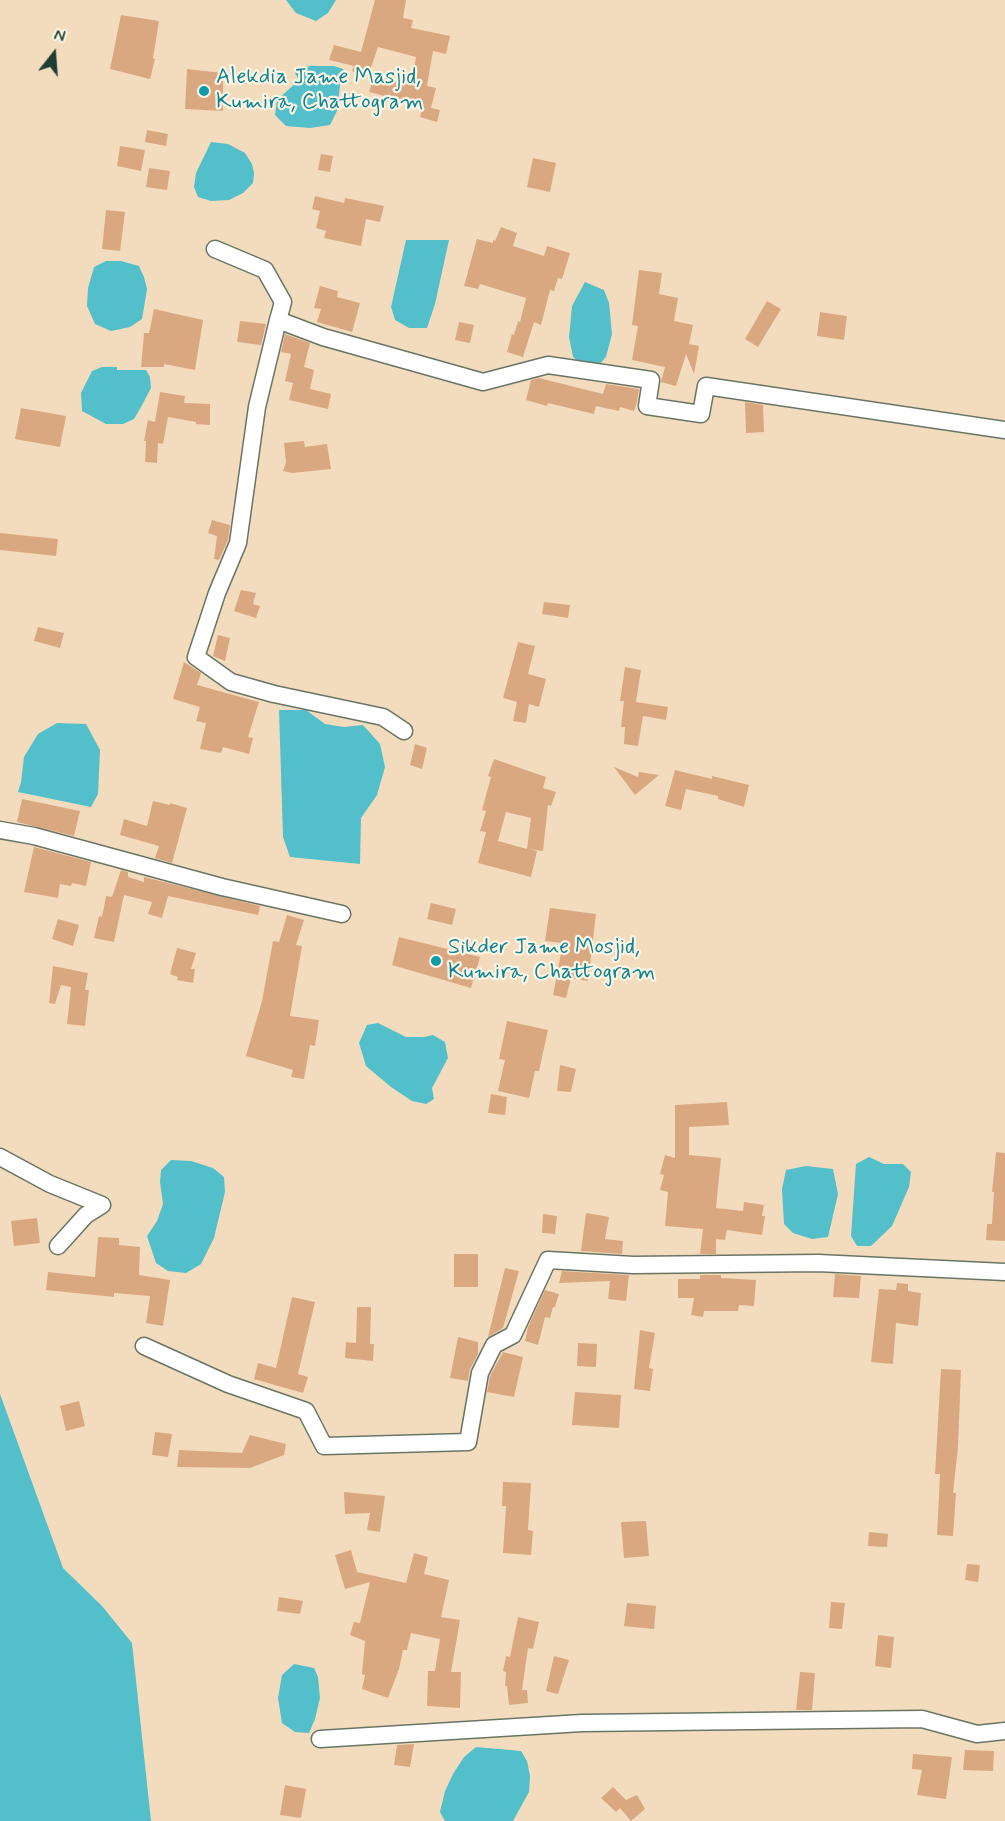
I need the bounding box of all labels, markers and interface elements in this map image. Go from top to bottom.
north arrow [24,24,84,84]
text: N [51,25,68,48]
place label: Alekdia Jame Masjid, Kumira, Chattogram [216,65,423,116]
marker: Alekdia Jame Masjid, Kumira, Chattogram [197,84,211,98]
place label: Sikder Jame Mosjid, Kumira, Chattogram [448,935,655,986]
marker: Sikder Jame Mosjid, Kumira, Chattogram [429,954,443,968]

